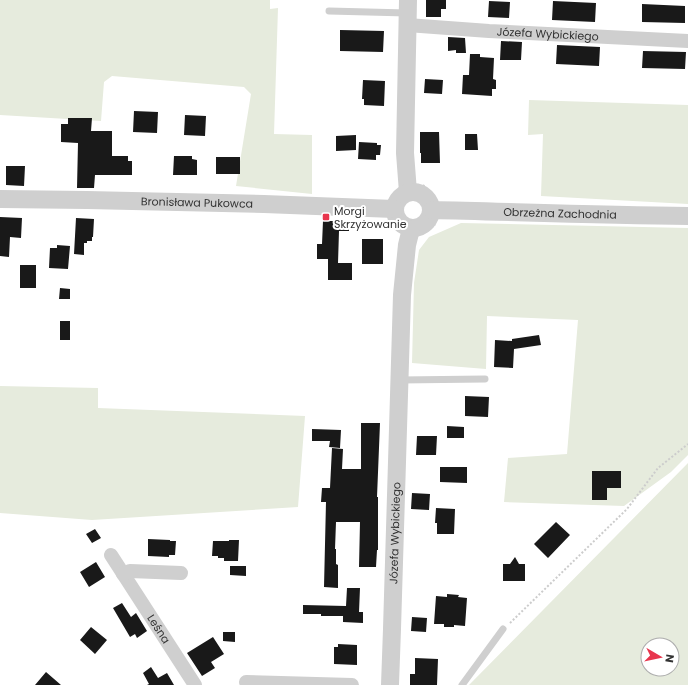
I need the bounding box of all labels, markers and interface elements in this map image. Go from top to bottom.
street label: Józefa Wybickiego [496,23,599,45]
street label: Bronisława Pukowca [141,193,253,212]
place label: Morgi Skrzyżowanie [334,203,407,232]
street label: Obrzeżna Zachodnia [503,204,617,223]
marker: Morgi Skrzyżowanie [321,212,331,222]
street label: Józefa Wybickiego [385,482,404,584]
street label: Leśna [143,611,174,647]
north arrow [640,637,680,677]
text: N [661,653,678,664]

